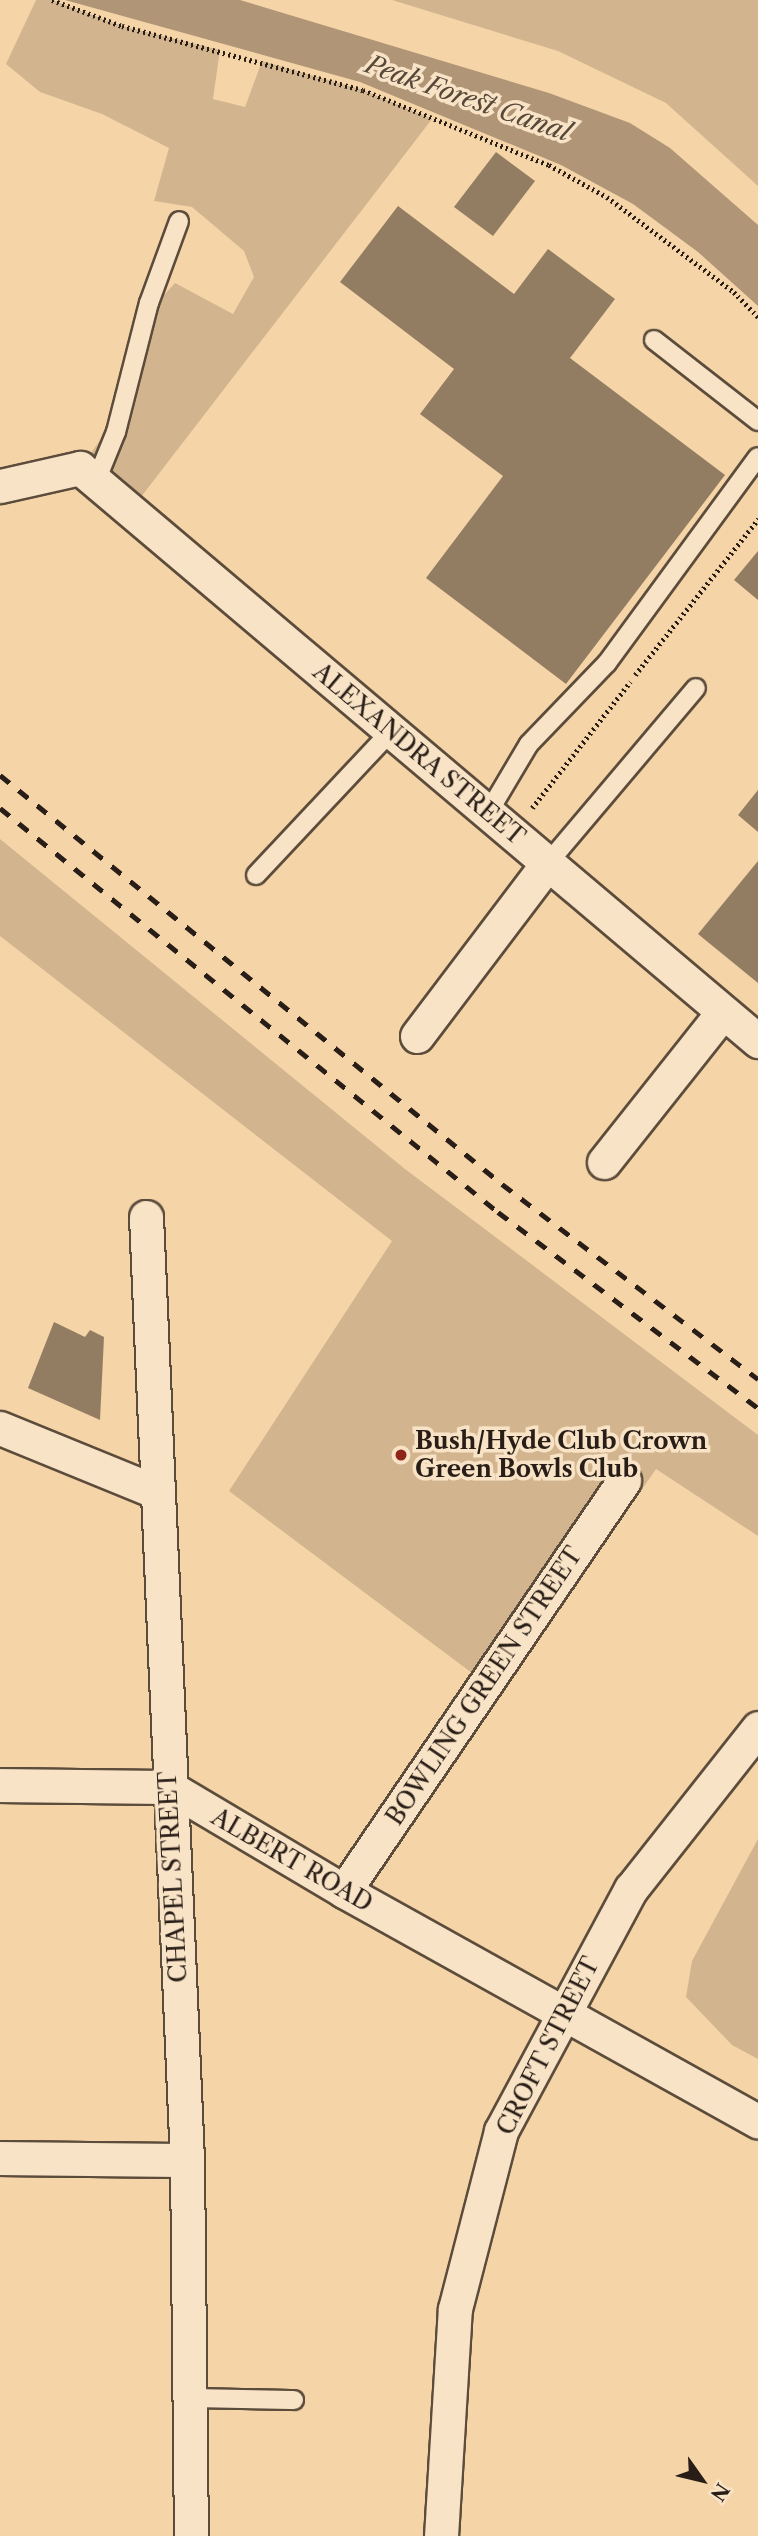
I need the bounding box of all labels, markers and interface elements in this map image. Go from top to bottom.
water label: Peak Forest Canal [361,49,575,149]
street label: ALEXANDRA STREET [307,657,531,851]
place label: Bush/Hyde Club Crown Green Bowls Club [415,1427,707,1483]
marker: Bush/Hyde Club Crown Green Bowls Club [393,1447,409,1463]
street label: BOWLING GREEN STREET [380,1541,588,1831]
street label: CHAPEL STREET [153,1770,193,1984]
street label: ALBERT ROAD [206,1802,378,1918]
street label: CROFT STREET [491,1952,605,2140]
north arrow [667,2445,737,2515]
text: N [706,2479,734,2505]

